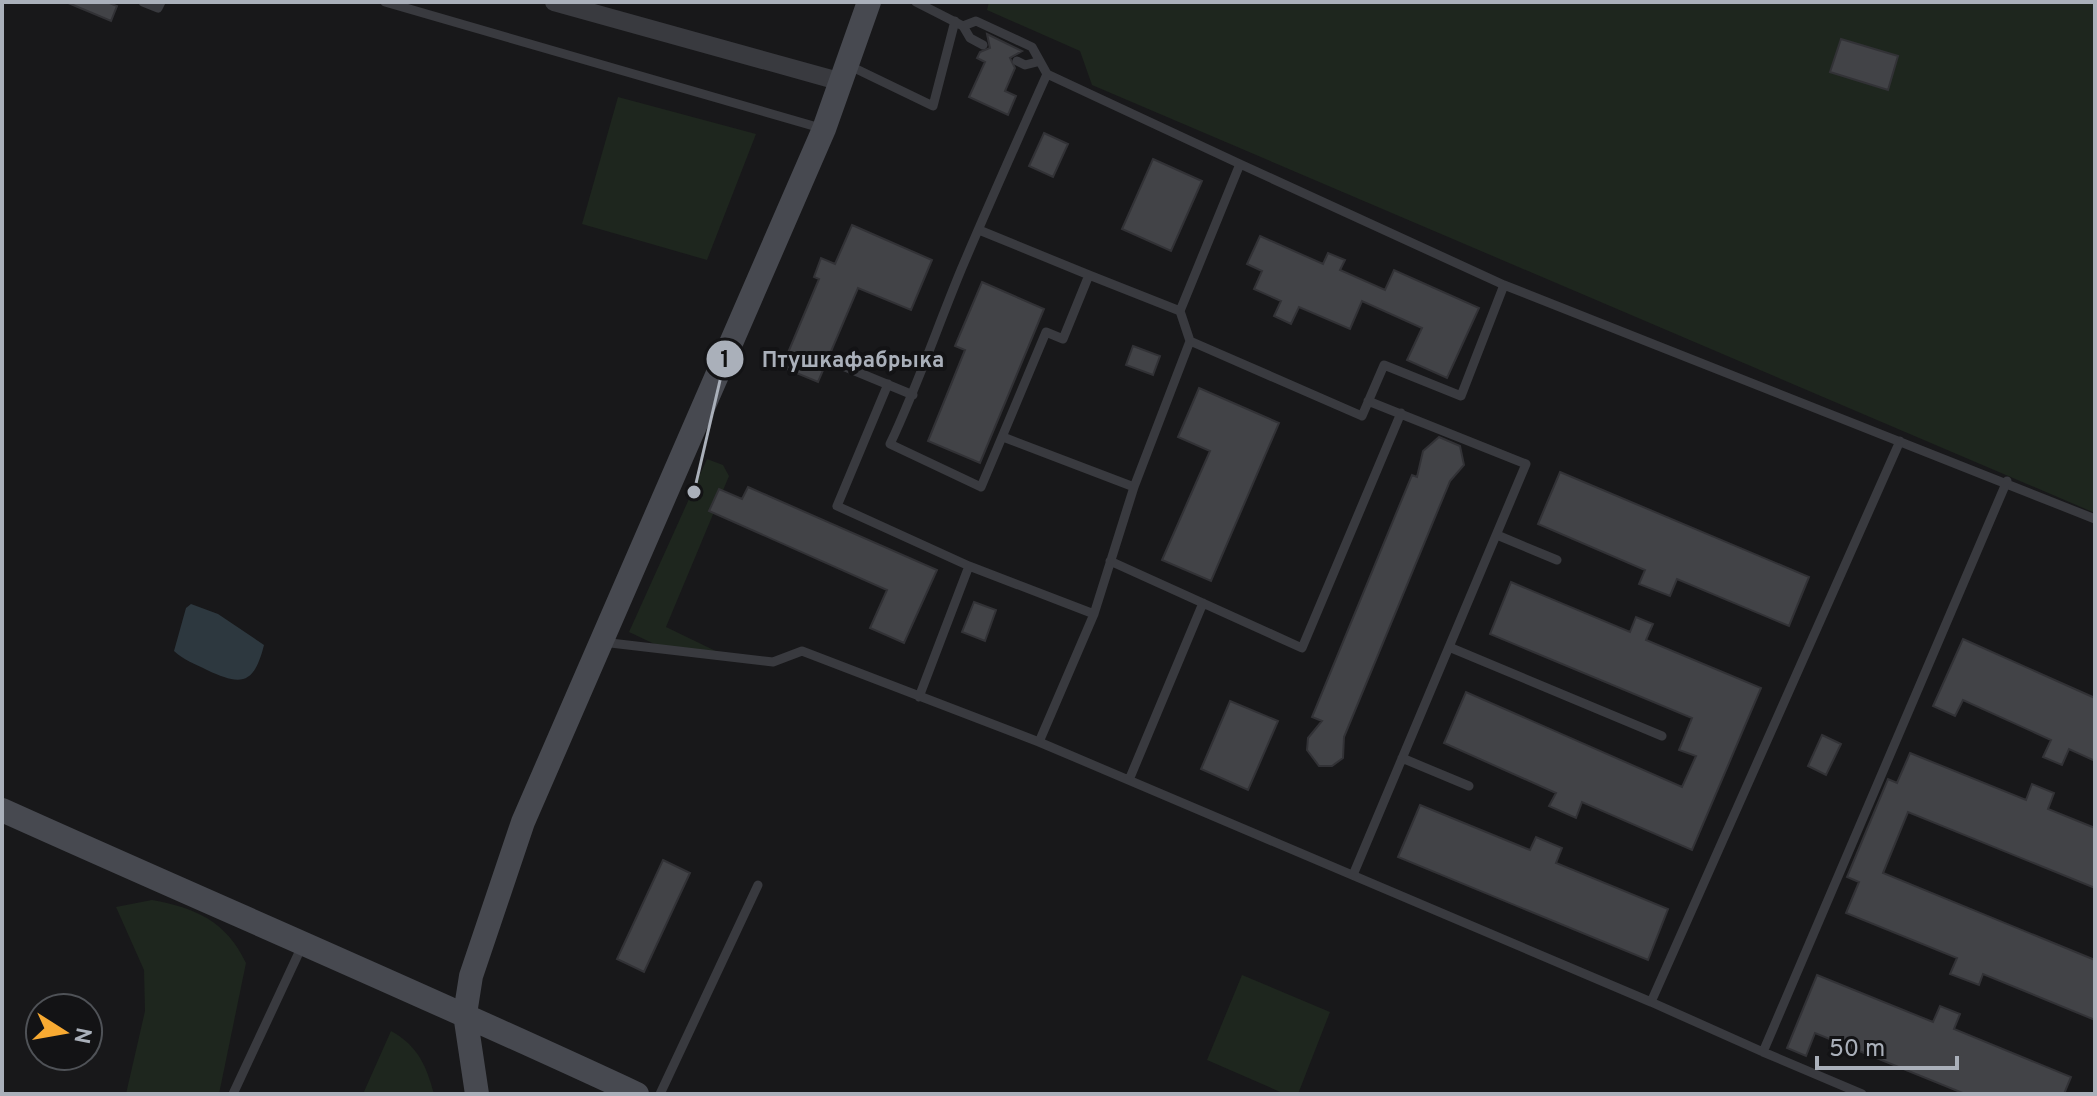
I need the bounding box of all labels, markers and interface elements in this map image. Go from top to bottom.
callout: Птушкафабрыка [705,336,960,382]
text: 1 [720,346,730,376]
text: Птушкафабрыка [762,348,944,375]
north arrow [24,992,104,1072]
scale bar [1817,1020,1957,1070]
text: N [66,1025,96,1046]
text: 50 m [1829,1035,1885,1065]

